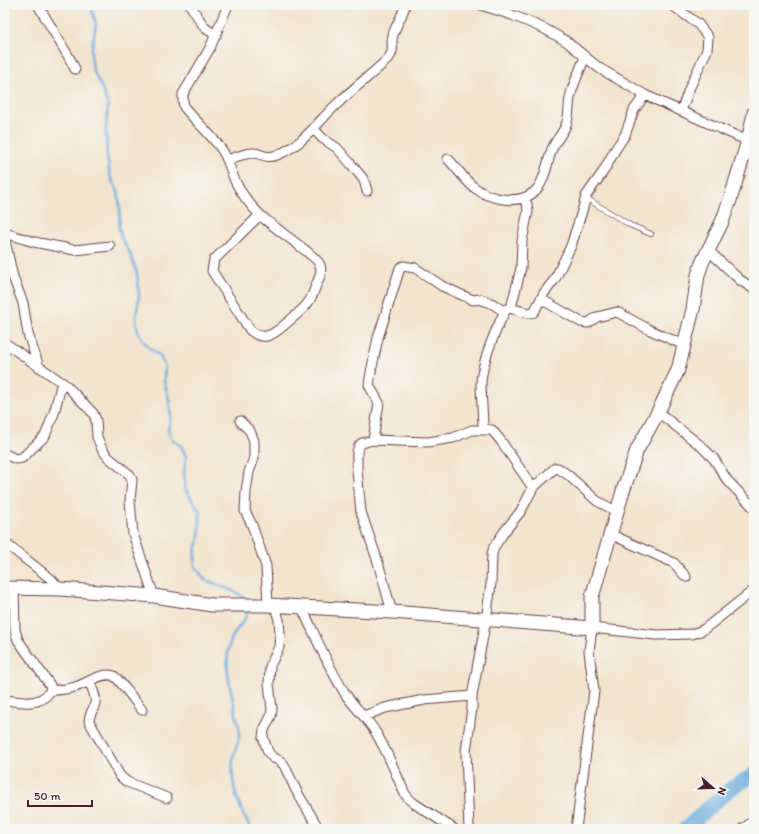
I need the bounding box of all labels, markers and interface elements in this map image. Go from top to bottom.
north arrow [693,768,733,808]
scale bar [28,782,92,808]
text: N [715,786,729,797]
text: 50 m [34,789,60,803]

